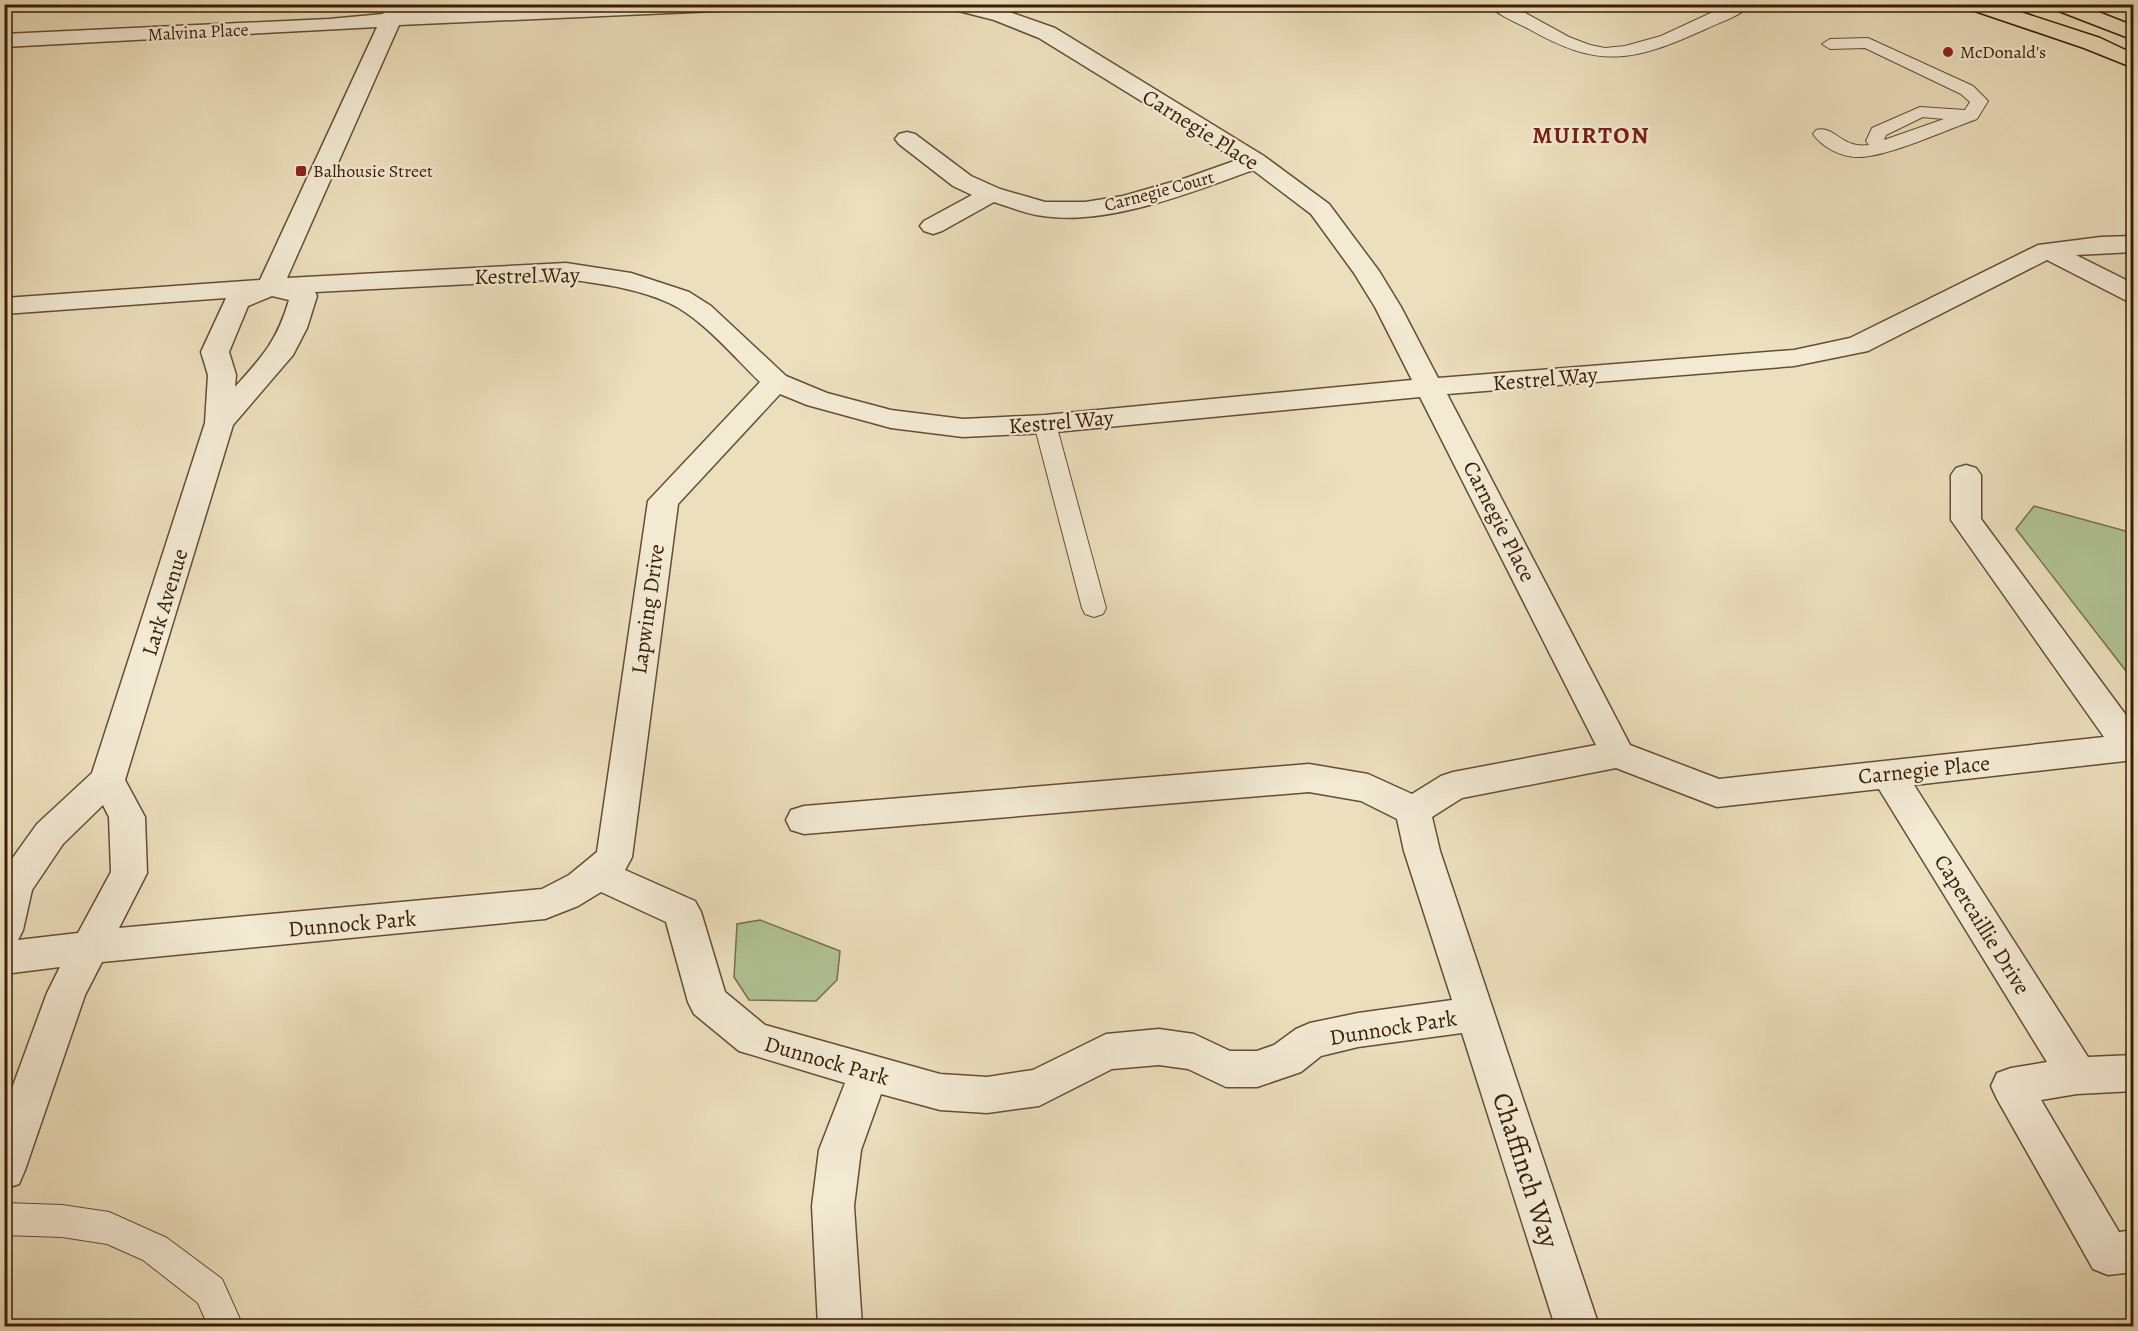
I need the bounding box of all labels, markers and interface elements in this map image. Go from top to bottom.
street label: Malvina Place [147,17,249,47]
place label: McDonald's [1960,40,2046,64]
marker: McDonald's [1941,45,1955,59]
street label: Carnegie Place [1136,82,1264,178]
district label: MUIRTON [1532,119,1650,151]
place label: Balhousie Street [313,159,433,183]
marker: Balhousie Street [294,164,308,178]
street label: Carnegie Court [1102,165,1216,217]
street label: Kestrel Way [474,260,580,292]
street label: Kestrel Way [1491,359,1599,399]
street label: Kestrel Way [1007,402,1115,442]
street label: Carnegie Place [1456,456,1542,587]
street label: Lapwing Drive [624,542,672,676]
street label: Lark Avenue [134,545,195,660]
street label: Carnegie Place [1857,748,1991,792]
street label: Capercaillie Drive [1927,849,2037,1000]
street label: Dunnock Park [287,903,417,945]
street label: Dunnock Park [1327,1003,1459,1053]
street label: Dunnock Park [761,1029,893,1093]
street label: Chaffinch Way [1484,1088,1568,1253]

